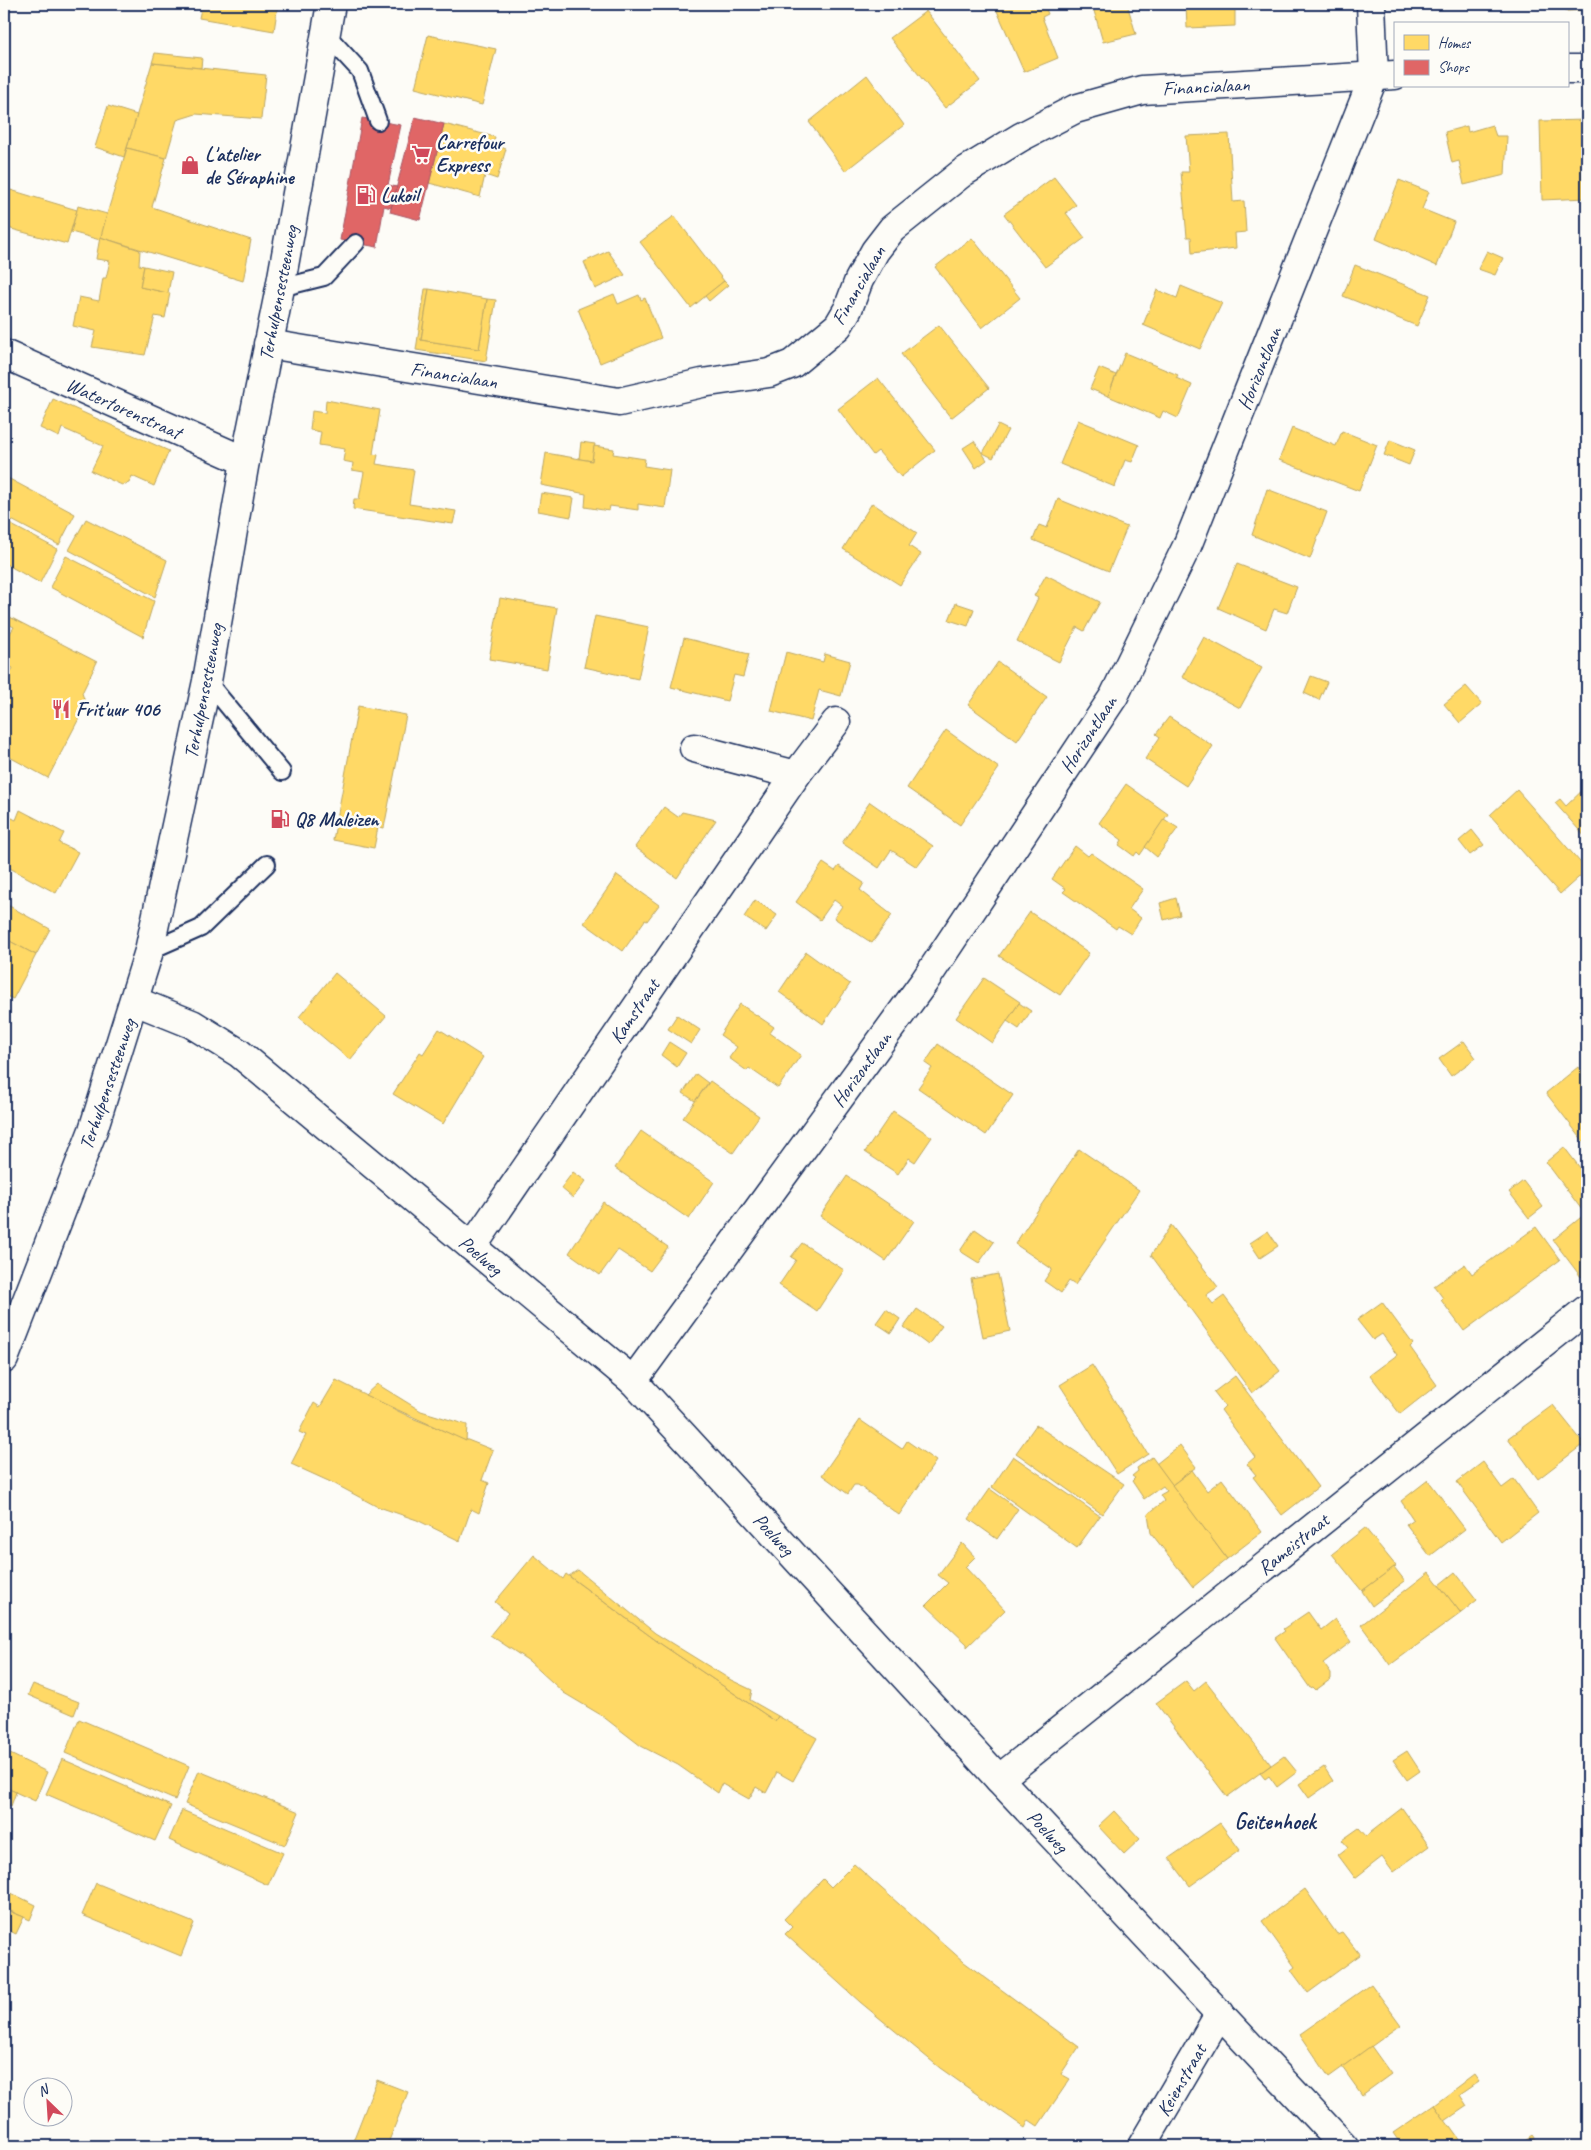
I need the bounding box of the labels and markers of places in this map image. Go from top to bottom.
place label: Carrefour Express [436,130,506,178]
place label: L'atelier de Séraphine [205,142,295,190]
supermarket icon: Carrefour Express [410,143,432,165]
shop icon: L'atelier de Séraphine [179,154,201,176]
place label: Lukoil [381,183,422,208]
fuel station icon: Lukoil [355,184,377,206]
place label: Frit'uur 406 [76,697,161,722]
restaurant icon: Frit'uur 406 [50,698,72,720]
place label: Q8 Maleizen [295,807,380,832]
fuel station icon: Q8 Maleizen [269,808,291,830]

